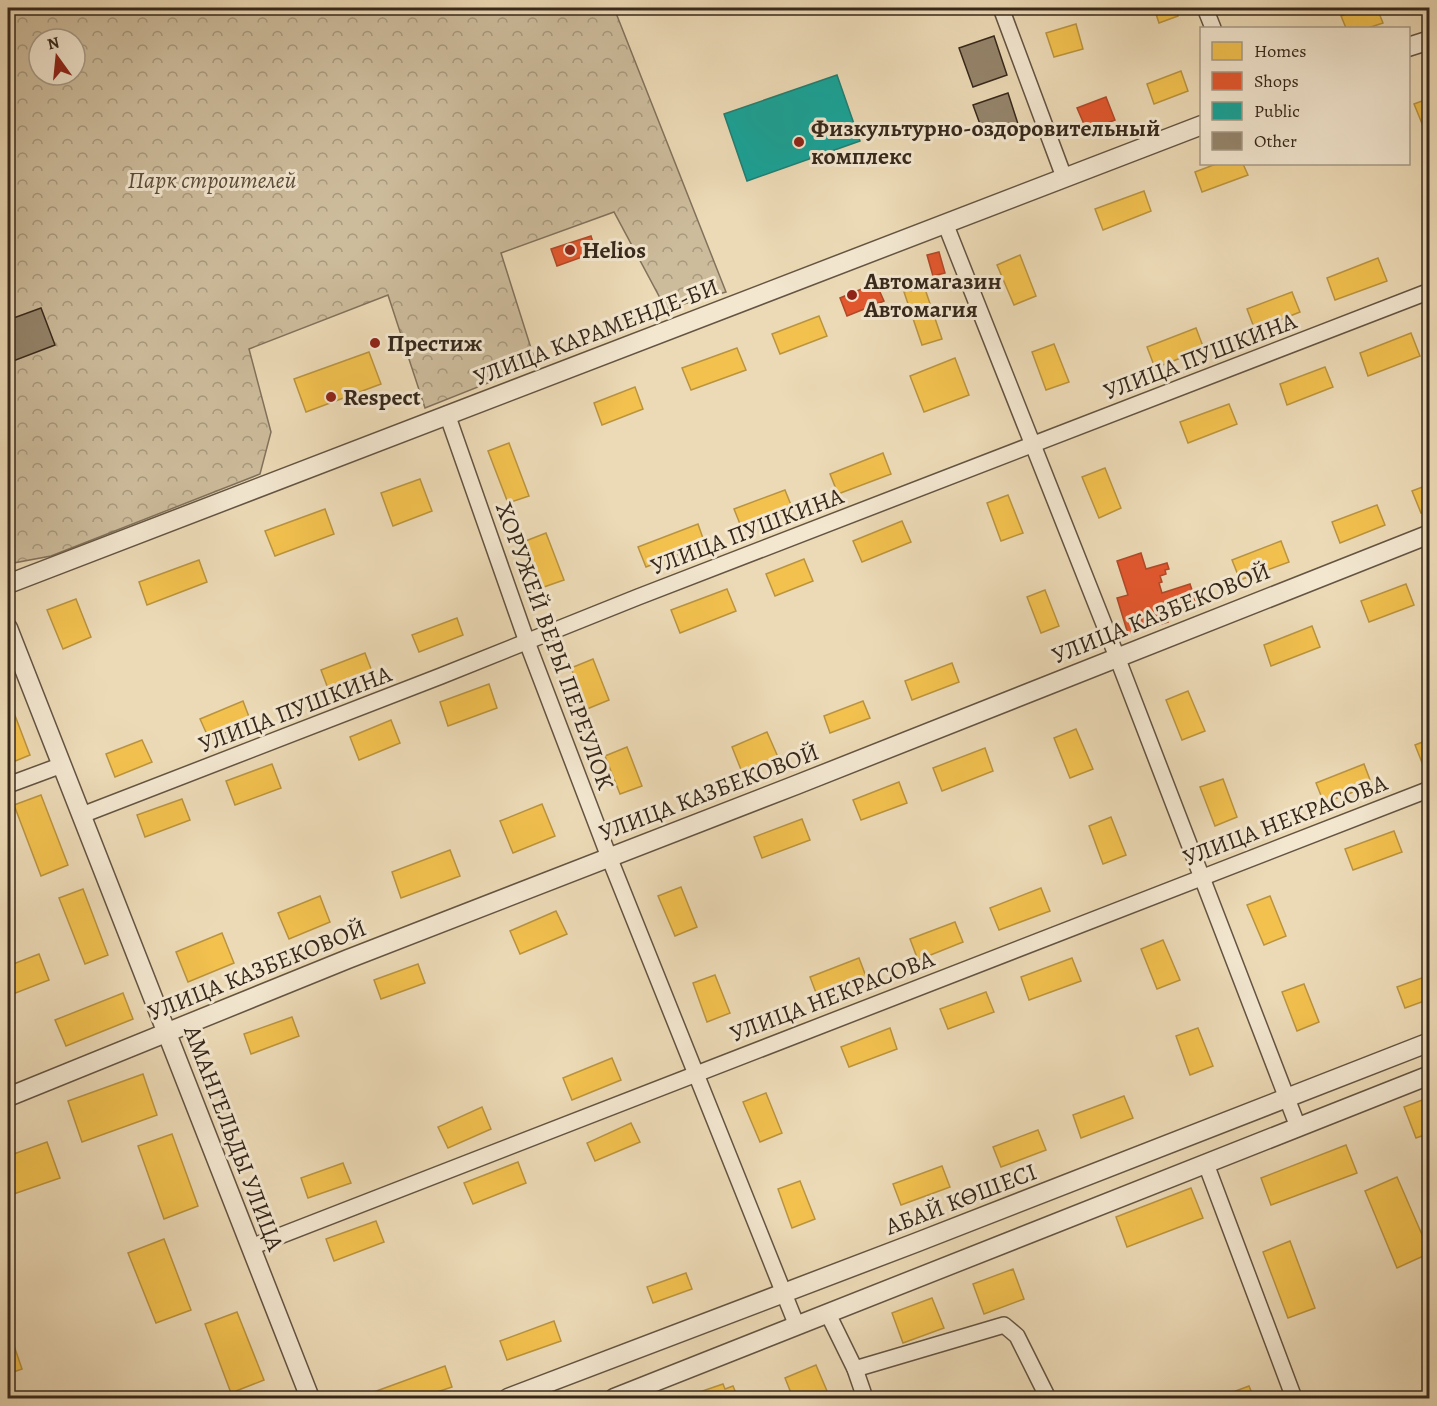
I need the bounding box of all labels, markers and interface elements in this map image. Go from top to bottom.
north arrow [27,27,87,87]
legend [1200,27,1410,165]
text: N [45,31,62,56]
text: Homes [1254,39,1306,63]
text: Shops [1254,69,1299,93]
text: Public [1254,99,1300,123]
place label: Физкультурно-оздоровительный комплекс [811,112,1160,172]
text: Other [1254,129,1297,153]
marker: Физкультурно-оздоровительный комплекс [792,135,806,149]
park label: Парк строителей [128,164,296,196]
place label: Helios [582,234,646,266]
marker: Helios [563,243,577,257]
place label: Автомагазин Автомагия [863,265,1002,325]
street label: УЛИЦА КАРАМЕНДЕ-БИ [469,270,723,394]
marker: Автомагазин Автомагия [845,288,859,302]
street label: УЛИЦА ПУШКИНА [1099,304,1302,408]
place label: Престиж [387,327,483,359]
marker: Престиж [368,336,382,350]
place label: Respect [343,381,421,413]
marker: Respect [324,390,338,404]
street label: УЛИЦА ПУШКИНА [646,479,849,583]
street label: ХОРУЖЕЙ ВЕРЫ ПЕРЕУЛОК [488,498,622,795]
street label: УЛИЦА КАЗБЕКОВОЙ [1047,555,1275,671]
street label: УЛИЦА ПУШКИНА [194,657,397,761]
street label: УЛИЦА КАЗБЕКОВОЙ [594,735,824,849]
street label: УЛИЦА НЕКРАСОВА [1178,766,1393,874]
street label: УЛИЦА КАЗБЕКОВОЙ [143,912,371,1028]
street label: УЛИЦА НЕКРАСОВА [725,942,940,1050]
street label: АМАНГЕЛЬДЫ УЛИЦА [176,1020,292,1256]
street label: АБАЙ КӨШЕСІ [880,1155,1041,1243]

